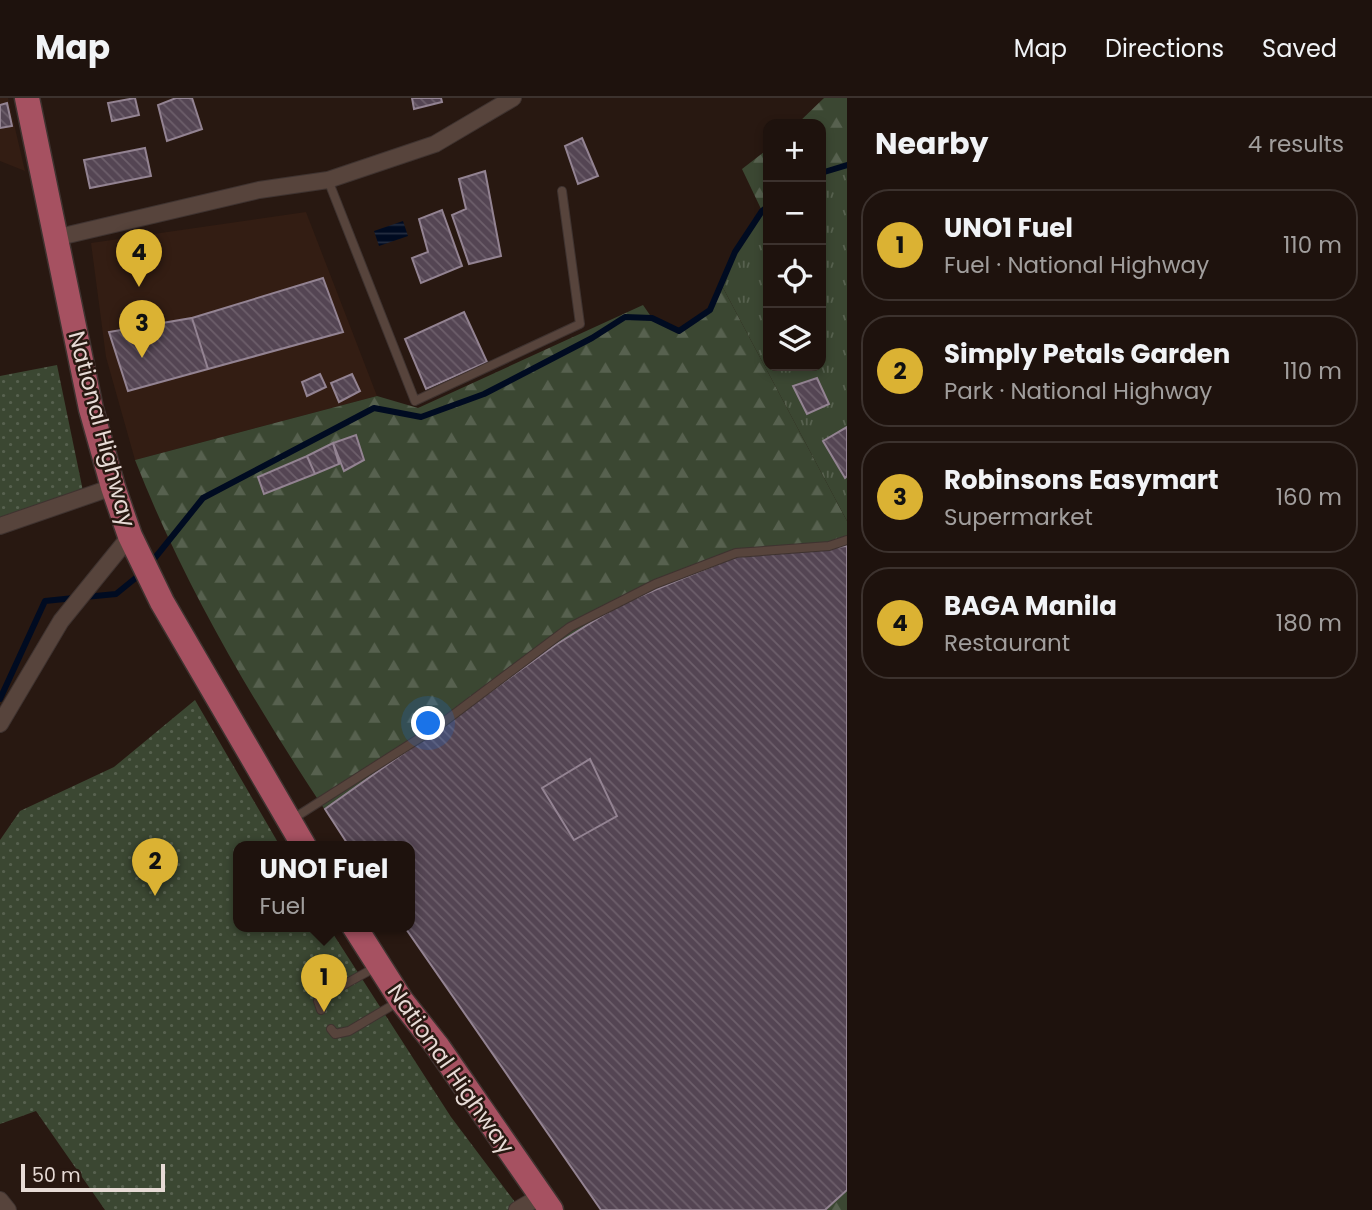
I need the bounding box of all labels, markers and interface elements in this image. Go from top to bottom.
text: Map [35,24,110,71]
text: Map [1014,32,1067,65]
text: Directions [1105,32,1224,65]
text: Saved [1262,32,1337,65]
map controls [763,119,826,371]
button: + [763,119,826,182]
text: Nearby [875,122,989,165]
text: 4 results [1248,128,1344,160]
button: − [763,182,826,245]
text: UNO1 Fuel [944,210,1073,246]
pin: 4 [116,229,162,287]
text: 1 [896,229,904,261]
text: 110 m [1283,229,1342,261]
button: locate [763,245,826,308]
text: Fuel · National Highway [944,249,1209,281]
pin: 3 [119,300,165,358]
button: layers [763,308,826,371]
street label: National Highway [60,327,144,531]
text: Simply Petals Garden [944,336,1230,372]
text: 2 [893,355,907,387]
text: 110 m [1283,355,1342,387]
text: Park · National Highway [944,375,1212,407]
text: Robinsons Easymart [944,462,1219,498]
text: 3 [893,481,907,513]
text: 160 m [1276,481,1342,513]
text: Supermarket [944,501,1093,533]
text: BAGA Manila [944,588,1117,624]
text: 4 [892,607,908,639]
text: 180 m [1276,607,1342,639]
text: Restaurant [944,627,1070,659]
your location [411,706,445,740]
pin: 2 [132,838,178,896]
popup [233,841,415,932]
text: UNO1 Fuel [259,851,389,887]
text: Fuel [259,890,306,922]
pin: 1 [301,954,347,1012]
street label: National Highway [380,977,522,1161]
scale bar [21,1161,164,1193]
text: 50 m [32,1162,81,1189]

